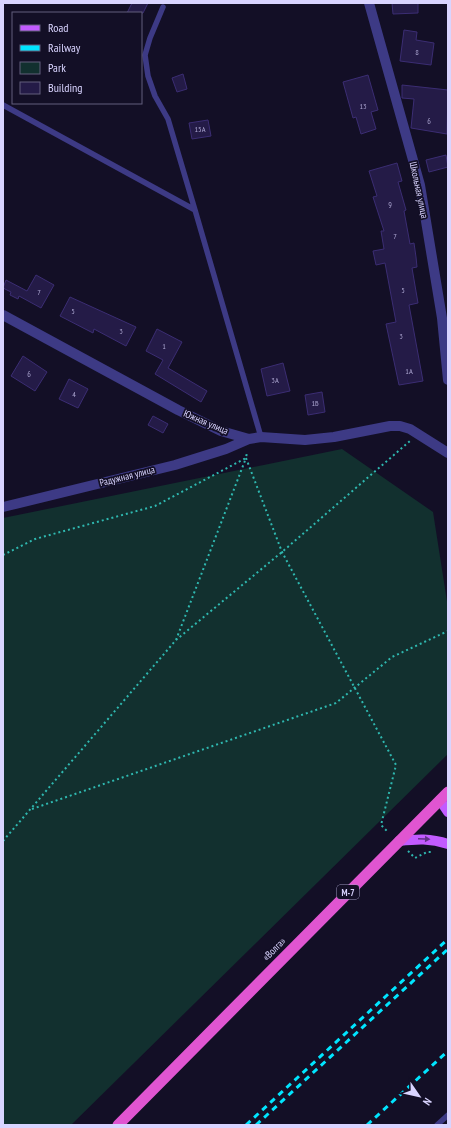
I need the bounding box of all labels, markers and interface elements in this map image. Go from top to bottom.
legend [12,12,142,104]
text: Road [48,20,68,35]
text: Railway [48,40,81,55]
house number: 8 [415,47,419,57]
text: Park [48,60,66,75]
text: Building [48,80,83,95]
house number: 13 [359,101,367,111]
house number: 6 [427,116,431,126]
house number: 15А [195,124,206,134]
street label: Школьная улица [407,160,431,220]
house number: 9 [388,199,392,209]
house number: 7 [393,231,397,241]
house number: 5 [401,285,405,295]
house number: 7 [37,287,41,297]
house number: 5 [71,306,75,316]
house number: 3 [119,326,123,336]
house number: 3 [399,331,403,341]
house number: 1 [162,341,166,351]
house number: 1А [405,366,413,376]
house number: 6 [27,369,31,379]
house number: 3А [271,375,279,385]
house number: 4 [72,389,76,399]
house number: 1Б [311,398,319,408]
street label: Южная улица [182,407,230,437]
street label: Радужная улица [98,463,156,489]
one-way arrow [418,836,431,842]
road number: М-7 [337,885,359,899]
street label: «Волга» [260,934,289,963]
north arrow [399,1076,439,1116]
text: N [420,1095,435,1108]

